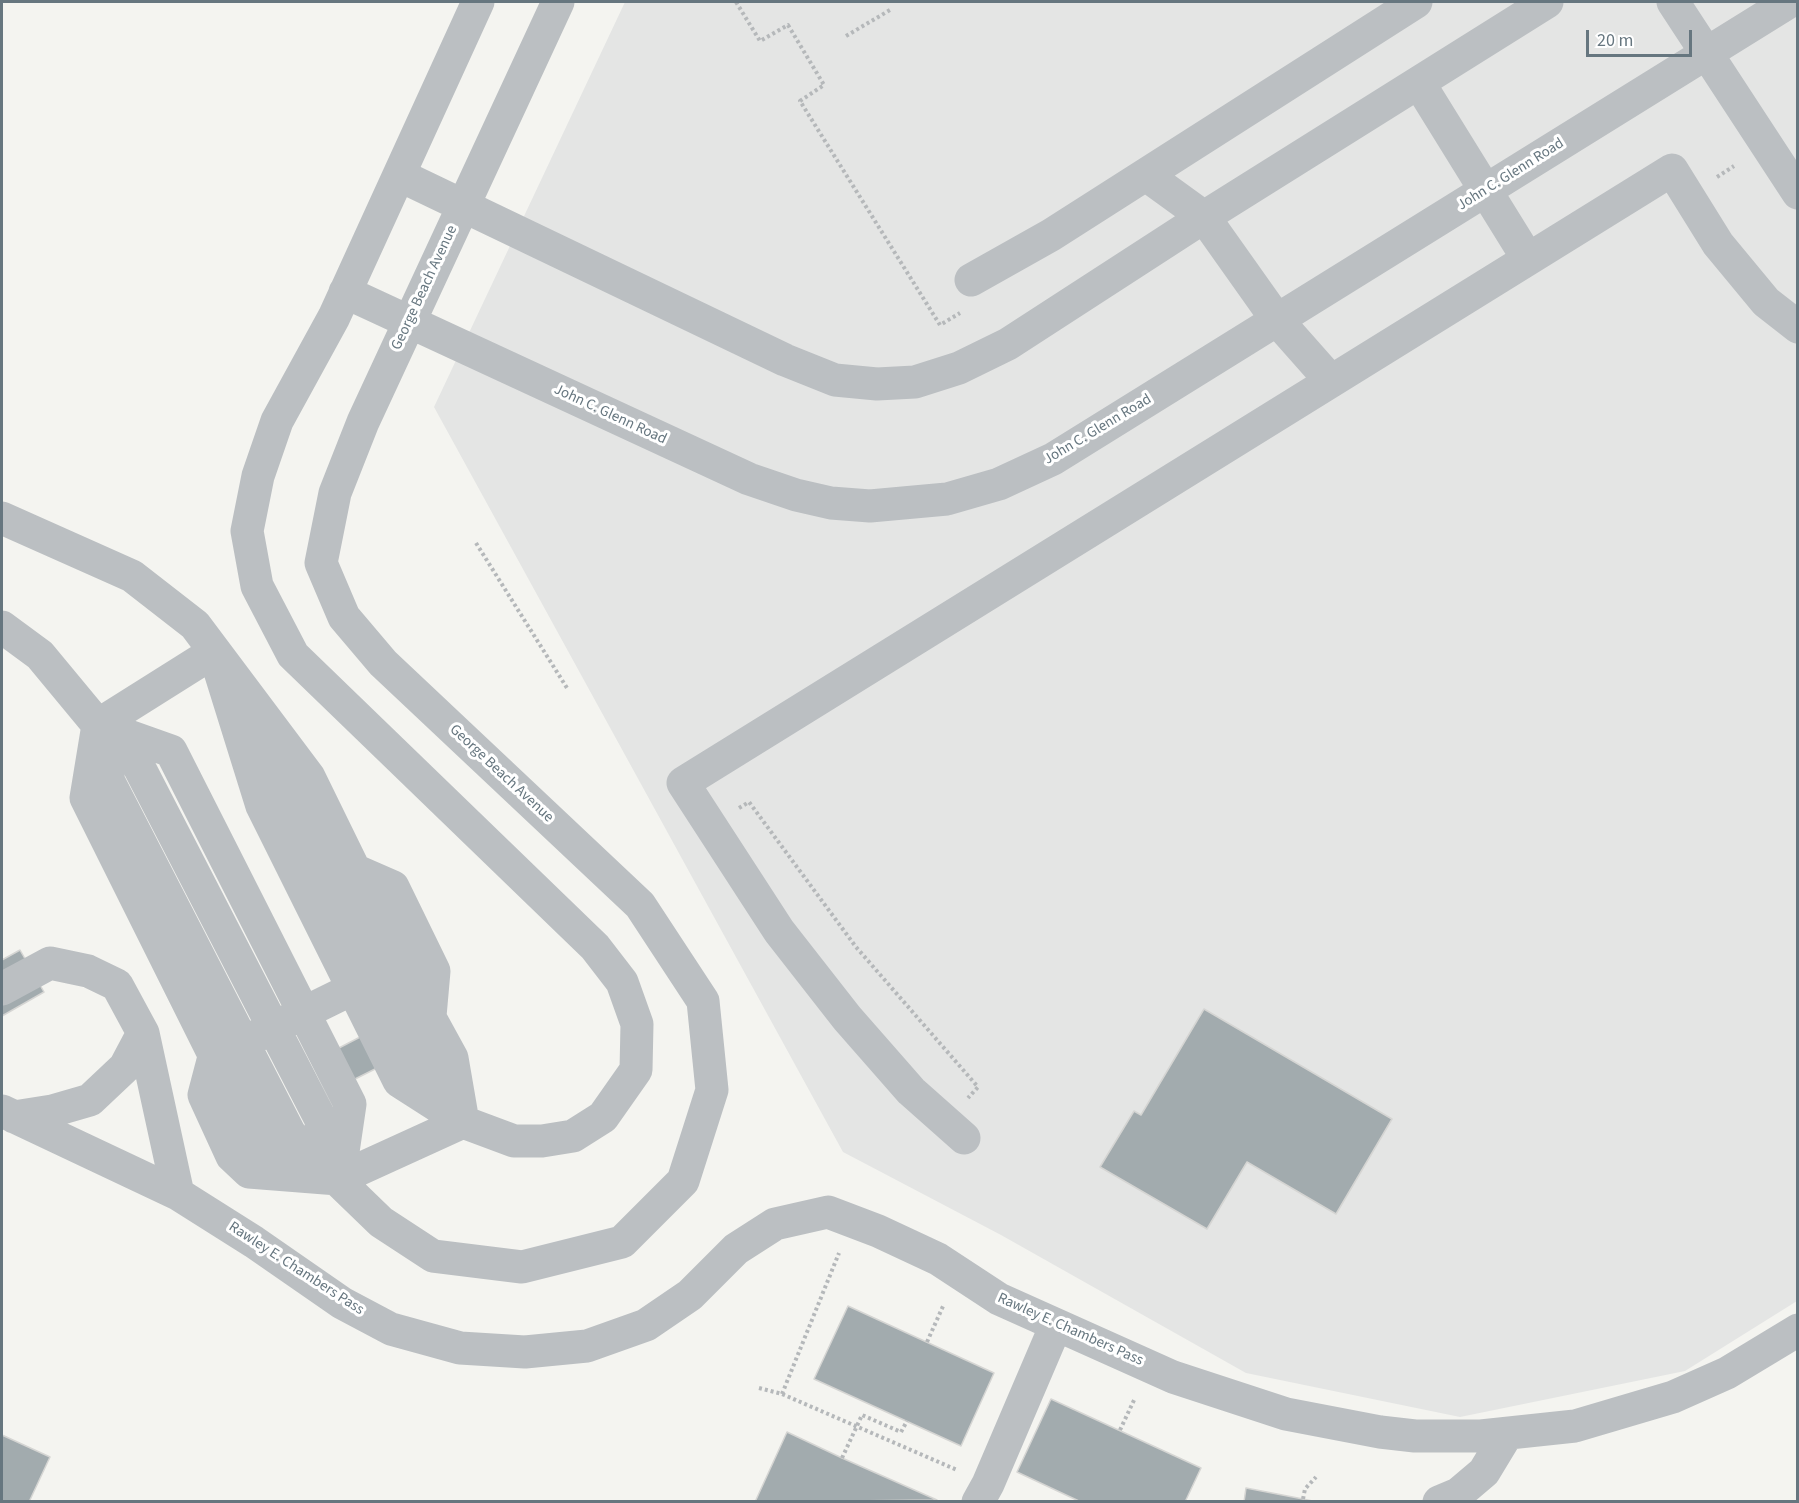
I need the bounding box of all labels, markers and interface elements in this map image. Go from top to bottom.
scale bar [1589,18,1696,56]
text: 20 m [1597,28,1633,53]
street label: John C. Glenn Road [1454,135,1568,215]
street label: George Beach Avenue [388,223,462,353]
street label: John C. Glenn Road [551,381,669,449]
street label: John C. Glenn Road [1041,391,1155,469]
street label: George Beach Avenue [445,721,557,827]
street label: Rawley E. Chambers Pass [225,1219,367,1319]
street label: Rawley E. Chambers Pass [994,1290,1146,1370]

